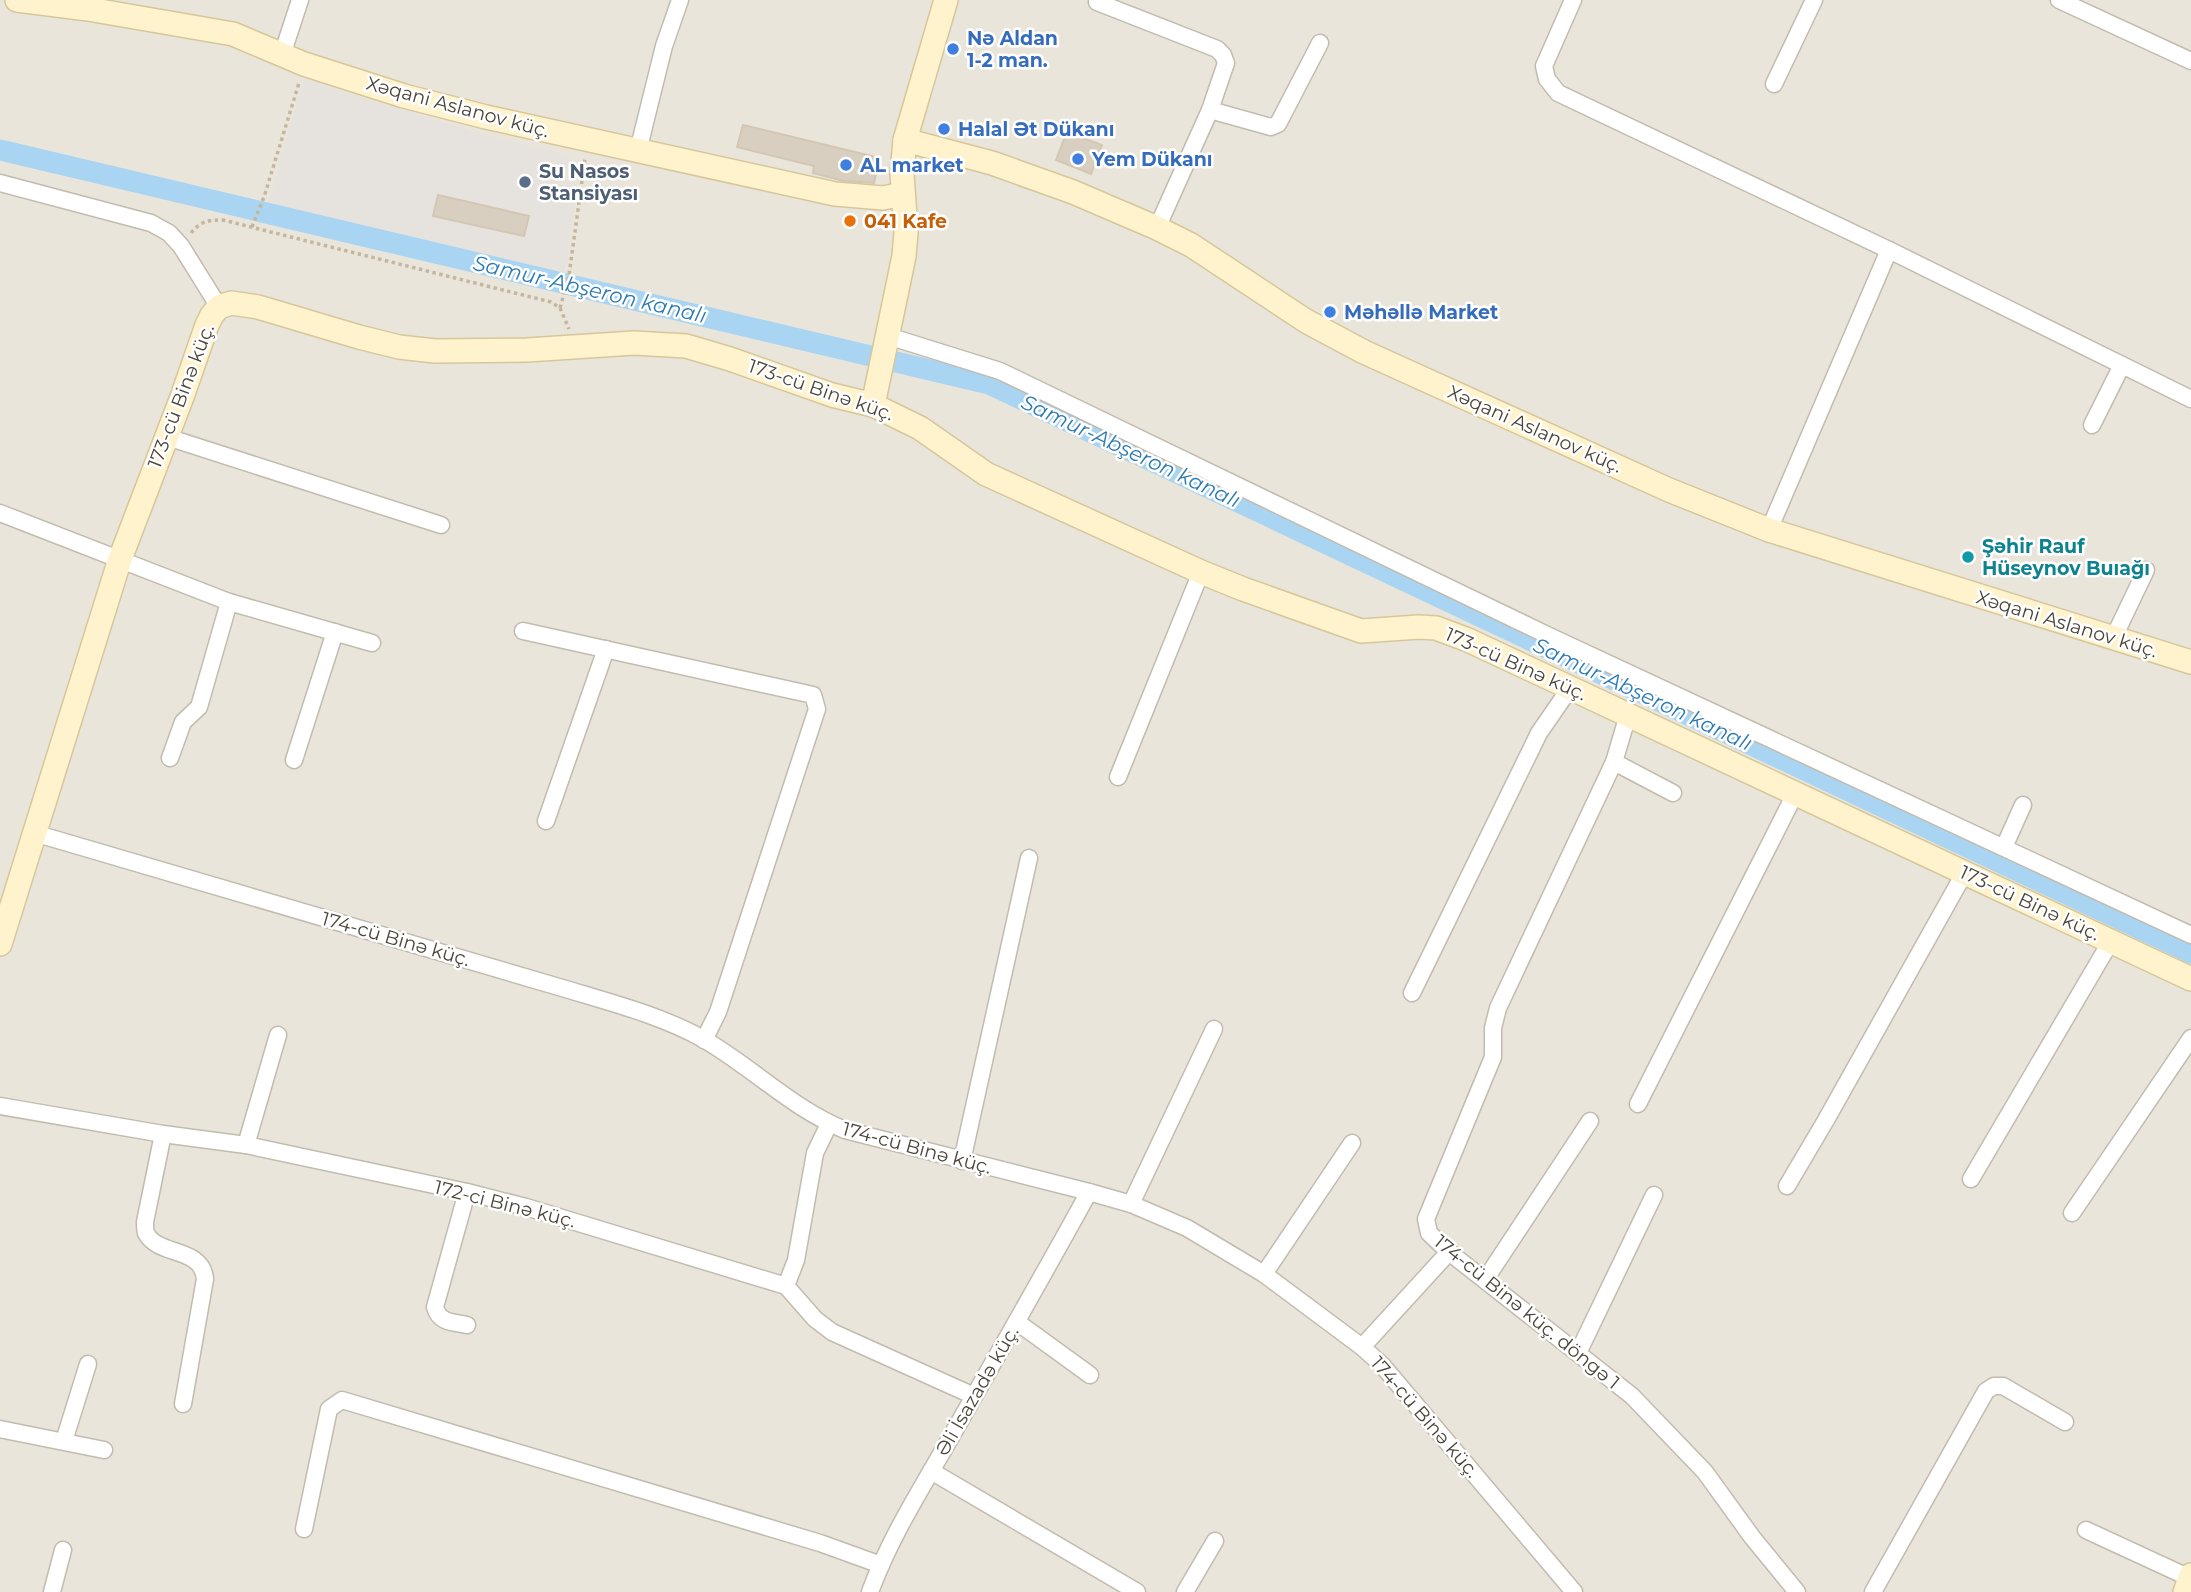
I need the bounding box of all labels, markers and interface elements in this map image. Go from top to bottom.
place label: Nə Aldan 1-2 man. [967,27,1058,72]
marker: Nə Aldan 1-2 man. [945,41,961,57]
street label: Xəqani Aslanov küç. [364,72,552,142]
place label: Halal Ət Dükanı [958,118,1114,141]
marker: Halal Ət Dükanı [936,121,952,137]
place label: Yem Dükanı [1091,148,1213,171]
marker: Yem Dükanı [1070,151,1086,167]
place label: AL market [859,154,963,177]
marker: AL market [838,157,854,173]
place label: Su Nasos Stansiyası [539,160,638,205]
marker: Su Nasos Stansiyası [517,174,533,190]
place label: 041 Kafe [864,210,947,233]
marker: 041 Kafe [842,213,858,229]
water label: Samur-Abşeron kanalı [471,250,709,328]
place label: Məhəllə Market [1344,301,1498,324]
marker: Məhəllə Market [1322,304,1338,320]
street label: 173-cü Binə küç. [143,321,219,471]
street label: 173-cü Binə küç. [745,354,897,426]
street label: Xəqani Aslanov küç. [1444,380,1626,478]
water label: Samur-Abşeron kanalı [1018,389,1244,513]
place label: Şəhir Rauf Hüseynov Buıağı [1982,535,2150,580]
marker: Şəhir Rauf Hüseynov Buıağı [1960,549,1976,565]
street label: Xəqani Aslanov küç. [1974,585,2160,663]
street label: 173-cü Binə küç. [1442,623,1590,705]
water label: Samur-Abşeron kanalı [1530,632,1756,756]
street label: 173-cü Binə küç. [1956,860,2104,946]
street label: 174-cü Binə küç. [319,907,473,971]
street label: 174-cü Binə küç. [840,1117,994,1179]
street label: 172-ci Binə küç. [432,1175,578,1233]
street label: 174-cü Binə küç. döngə 1 [1430,1230,1624,1394]
street label: Əli İsazadə küç. [930,1322,1024,1460]
street label: 174-cü Binə küç. [1366,1352,1484,1482]

